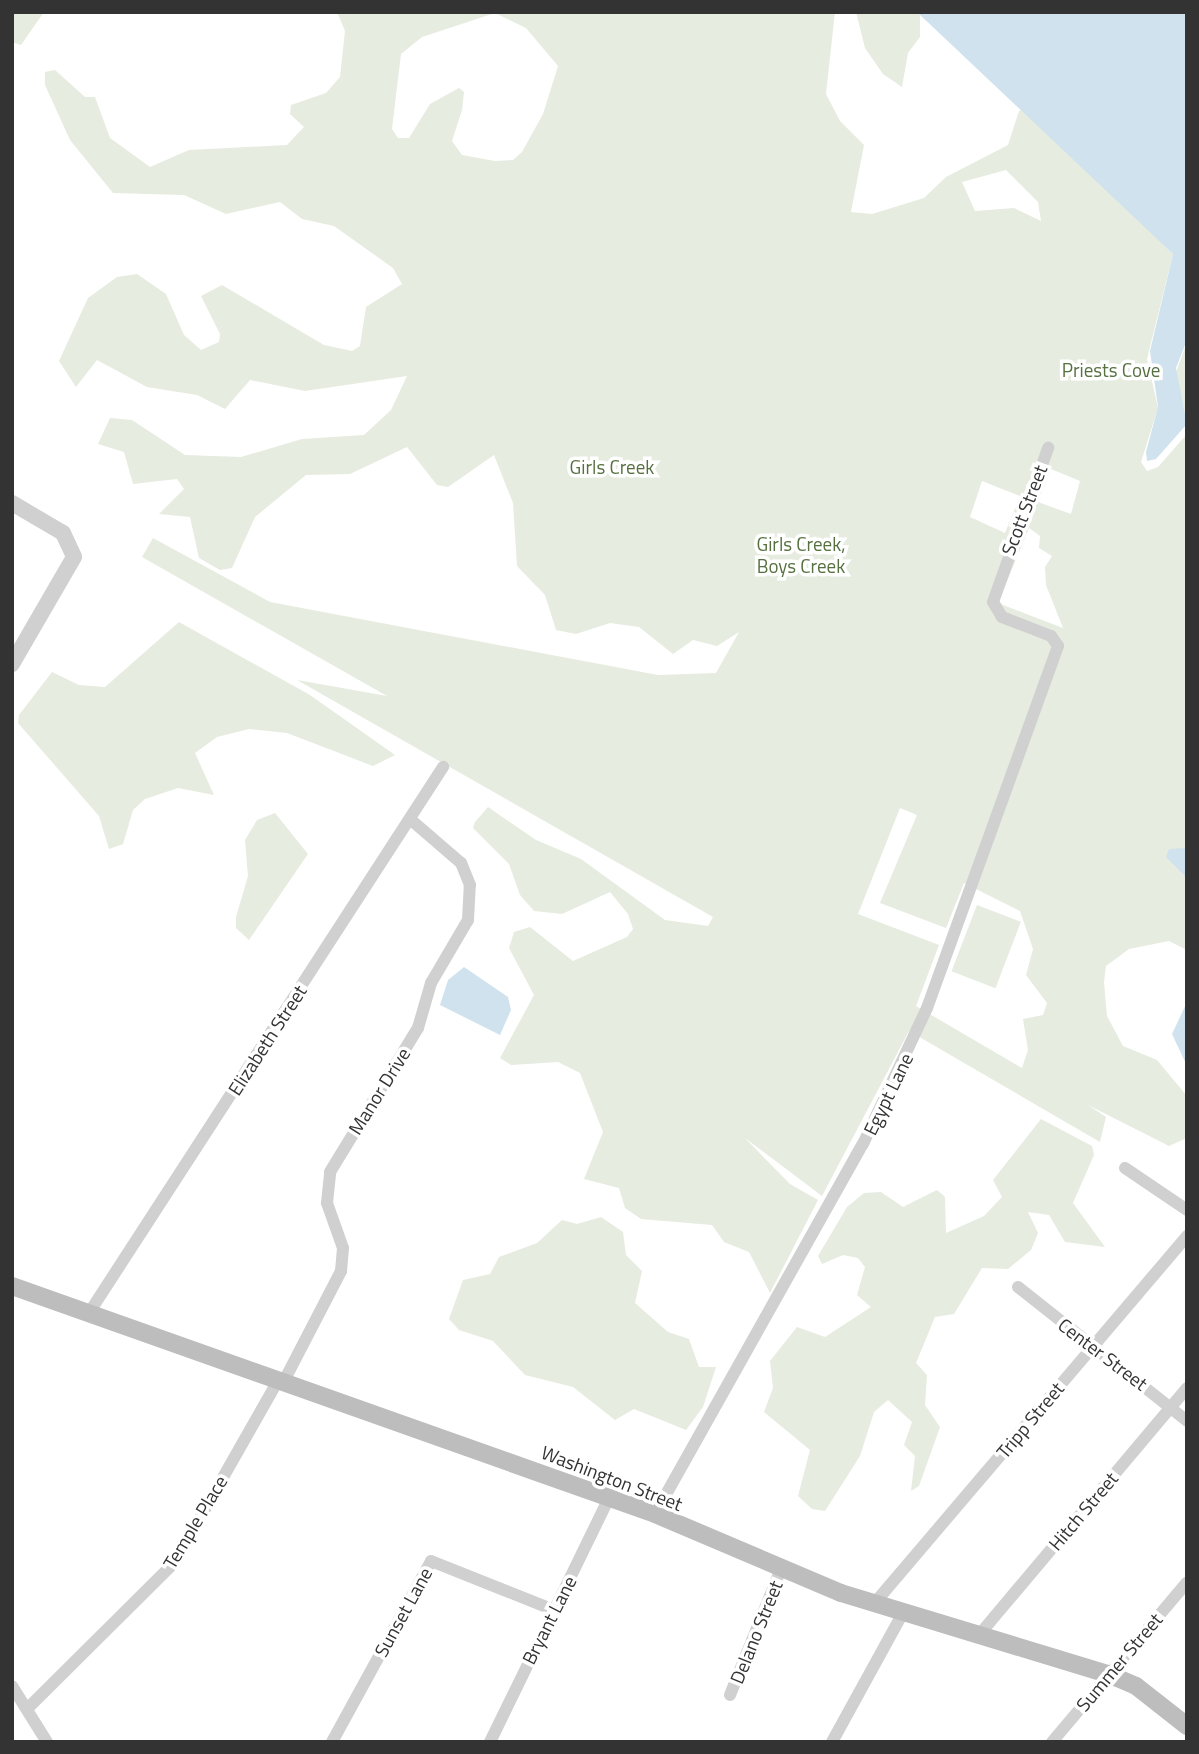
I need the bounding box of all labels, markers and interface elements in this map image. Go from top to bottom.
park label: Priests Cove [1062,359,1160,381]
park label: Girls Creek [570,456,654,478]
street label: Scott Street [996,462,1052,558]
park label: Girls Creek, Boys Creek [756,533,846,577]
street label: Elizabeth Street [223,981,311,1099]
street label: Manor Drive [343,1043,415,1139]
street label: Egypt Lane [858,1049,918,1139]
street label: Center Street [1054,1313,1152,1395]
street label: Tripp Street [992,1377,1068,1463]
street label: Washington Street [538,1441,686,1515]
street label: Hitch Street [1044,1467,1122,1555]
street label: Temple Place [158,1471,232,1573]
street label: Sunset Lane [369,1564,437,1660]
street label: Bryant Lane [517,1572,581,1668]
street label: Delano Street [725,1577,787,1687]
street label: Summer Street [1071,1608,1167,1716]

